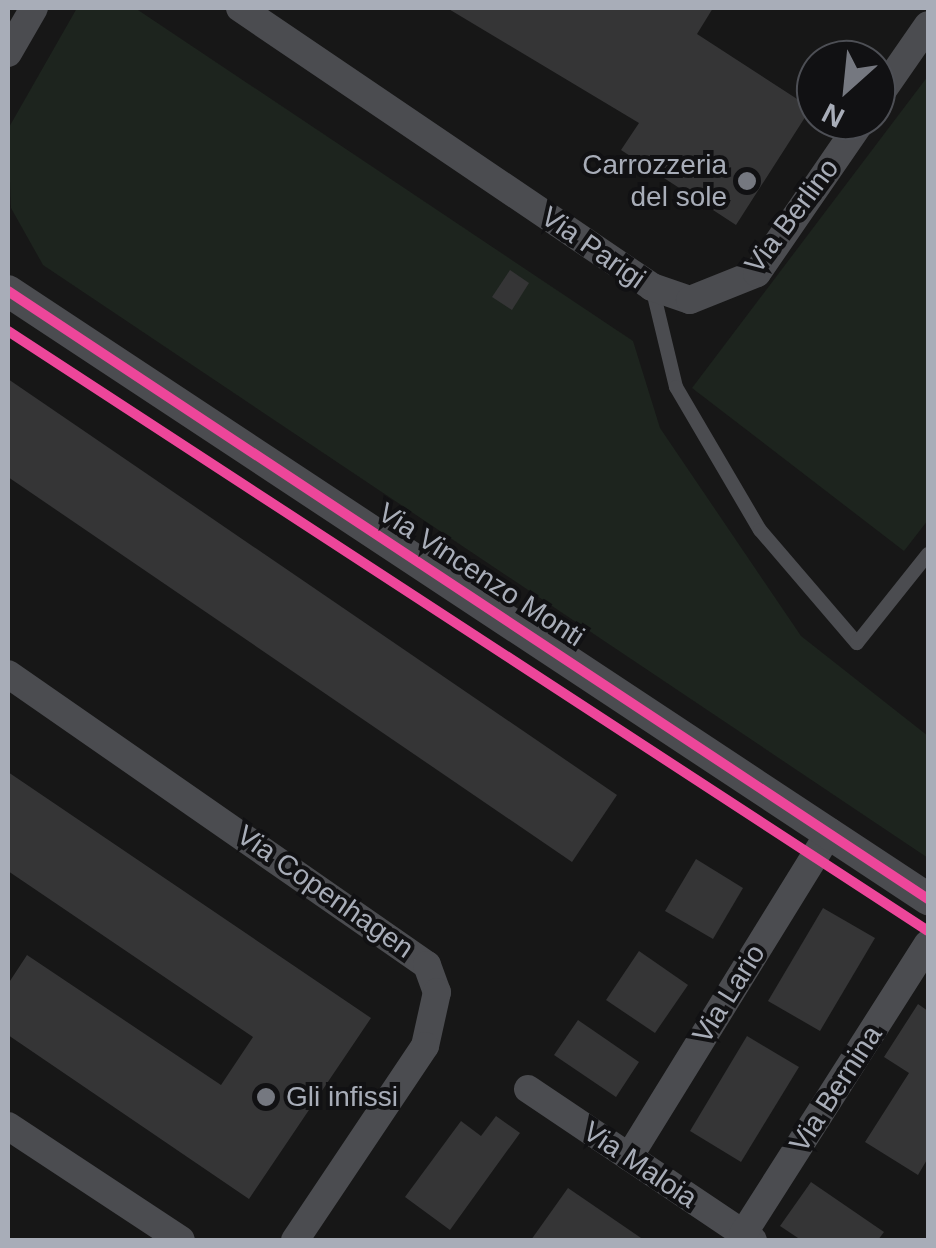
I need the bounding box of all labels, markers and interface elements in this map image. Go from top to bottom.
north arrow [796,40,896,140]
text: N [817,97,849,134]
place label: Carrozzeria del sole [582,148,727,214]
street label: Via Berlino [738,152,846,280]
marker: Carrozzeria del sole [736,170,758,192]
street label: Via Parigi [534,200,652,296]
street label: Via Vincenzo Monti [372,496,590,654]
street label: Via Copenhagen [230,819,420,965]
street label: Via Lario [686,938,772,1050]
street label: Via Bernina [783,1019,889,1159]
place label: Gli infissi [286,1080,398,1114]
marker: Gli infissi [255,1086,277,1108]
street label: Via Maloia [577,1115,703,1215]

